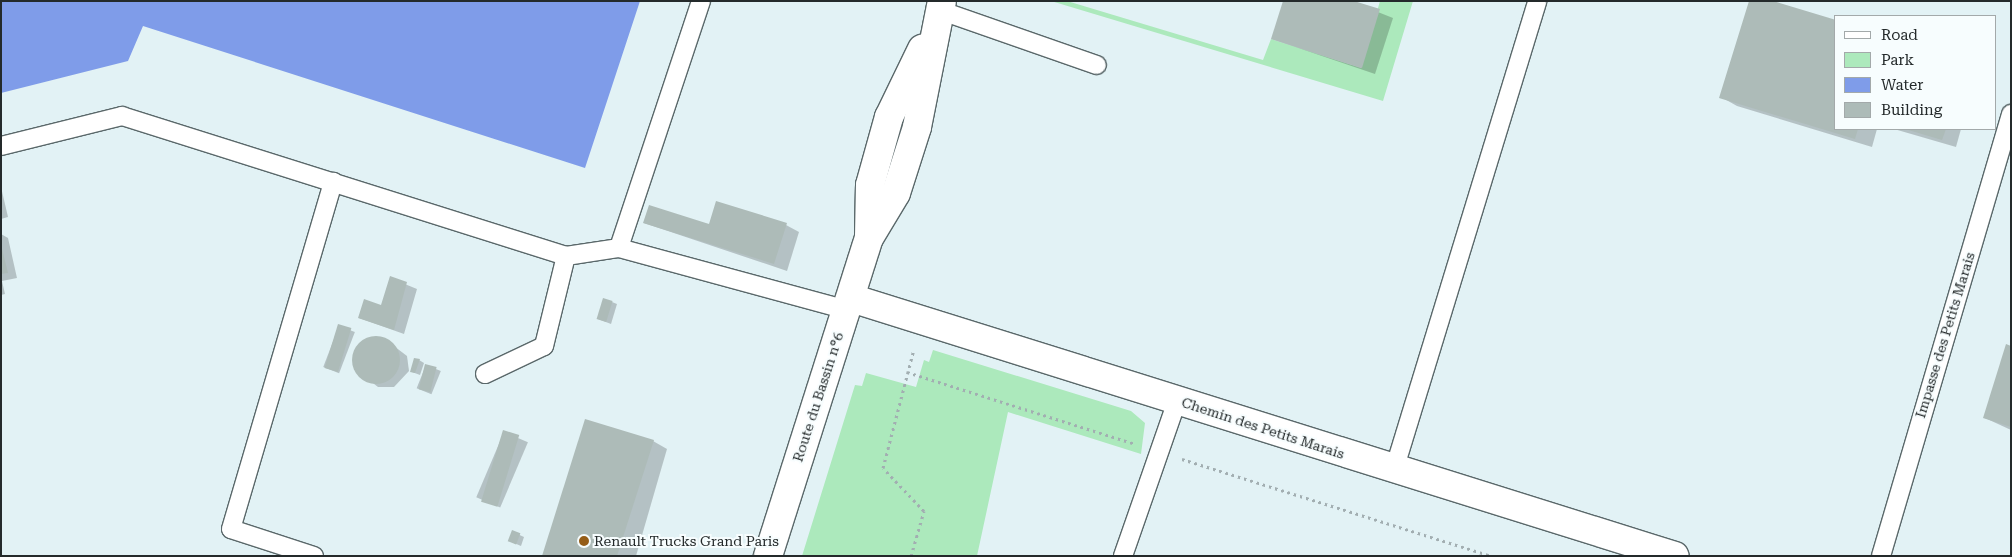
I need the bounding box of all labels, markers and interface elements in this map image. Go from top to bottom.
legend [1834,15,1997,130]
text: Road [1881,26,1918,44]
text: Park [1881,51,1914,69]
text: Water [1881,76,1923,94]
text: Building [1881,101,1942,119]
street label: Impasse des Petits Marais [1912,250,1978,420]
street label: Route du Bassin n°6 [789,330,847,464]
street label: Chemin des Petits Marais [1180,394,1346,462]
place label: Renault Trucks Grand Paris [594,533,779,549]
marker: Renault Trucks Grand Paris [578,535,590,547]

